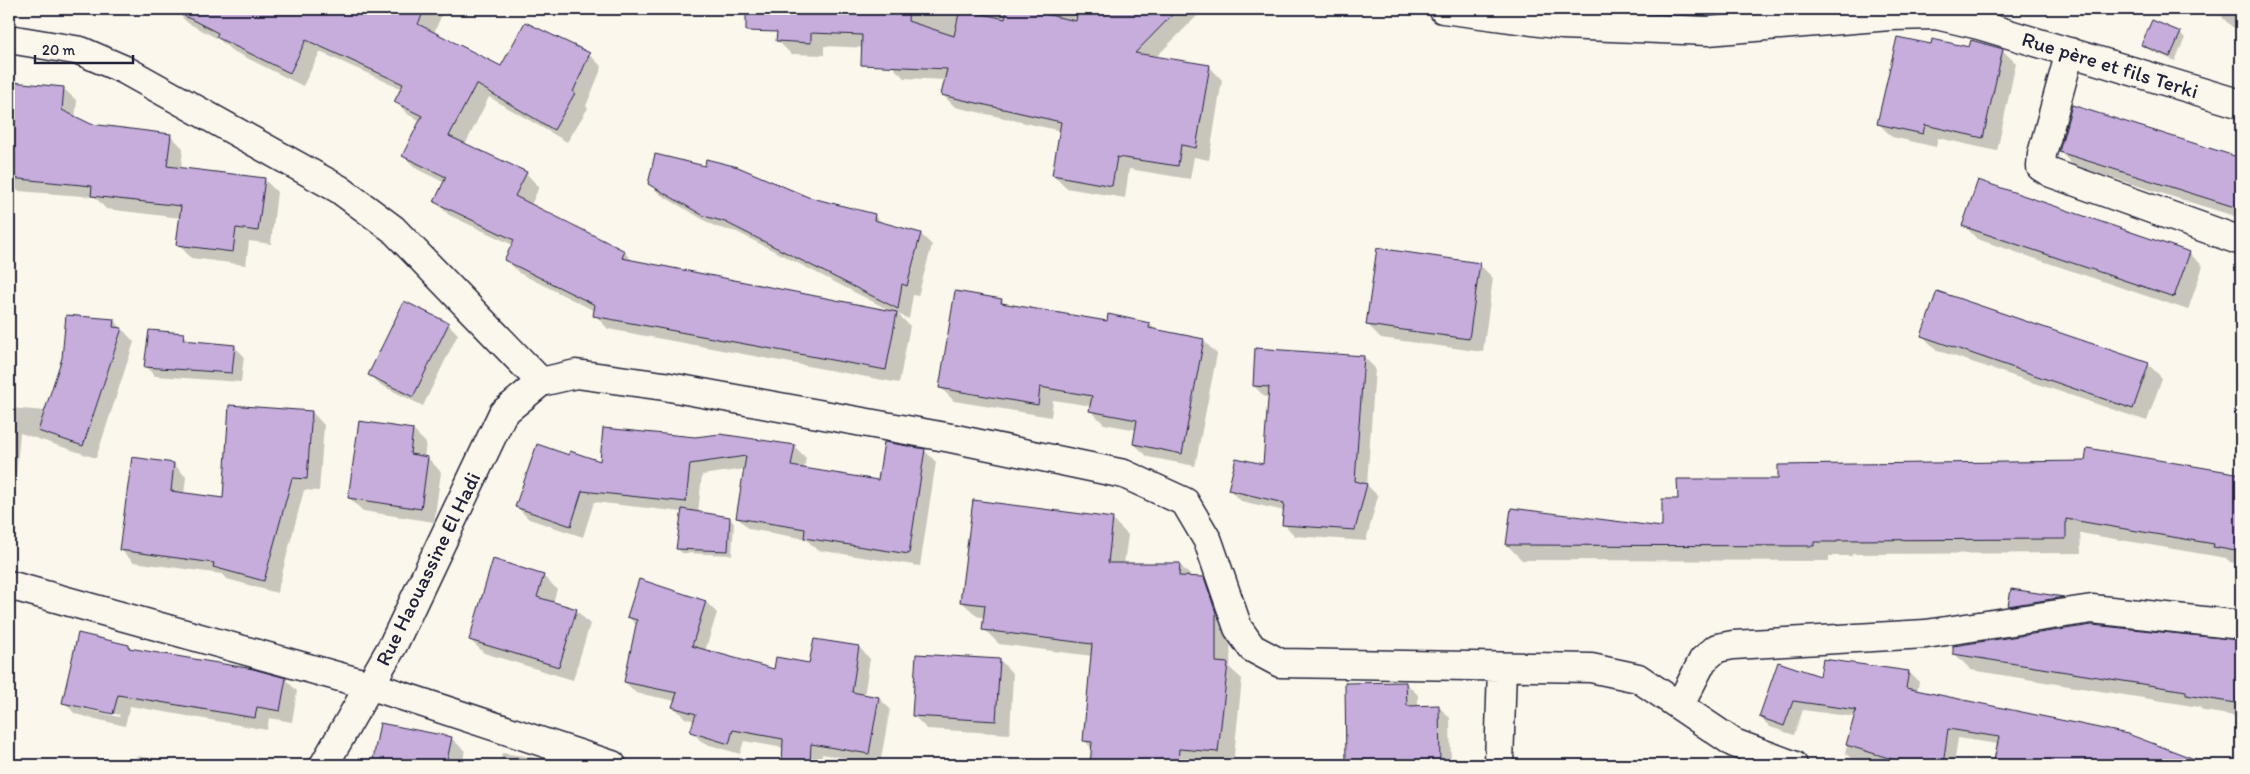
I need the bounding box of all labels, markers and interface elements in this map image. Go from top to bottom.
street label: Rue père et fils Terki [2019,26,2201,103]
scale bar [35,32,132,64]
text: 20 m [42,41,76,59]
street label: Rue Haouassine El Hadi [370,468,485,670]

